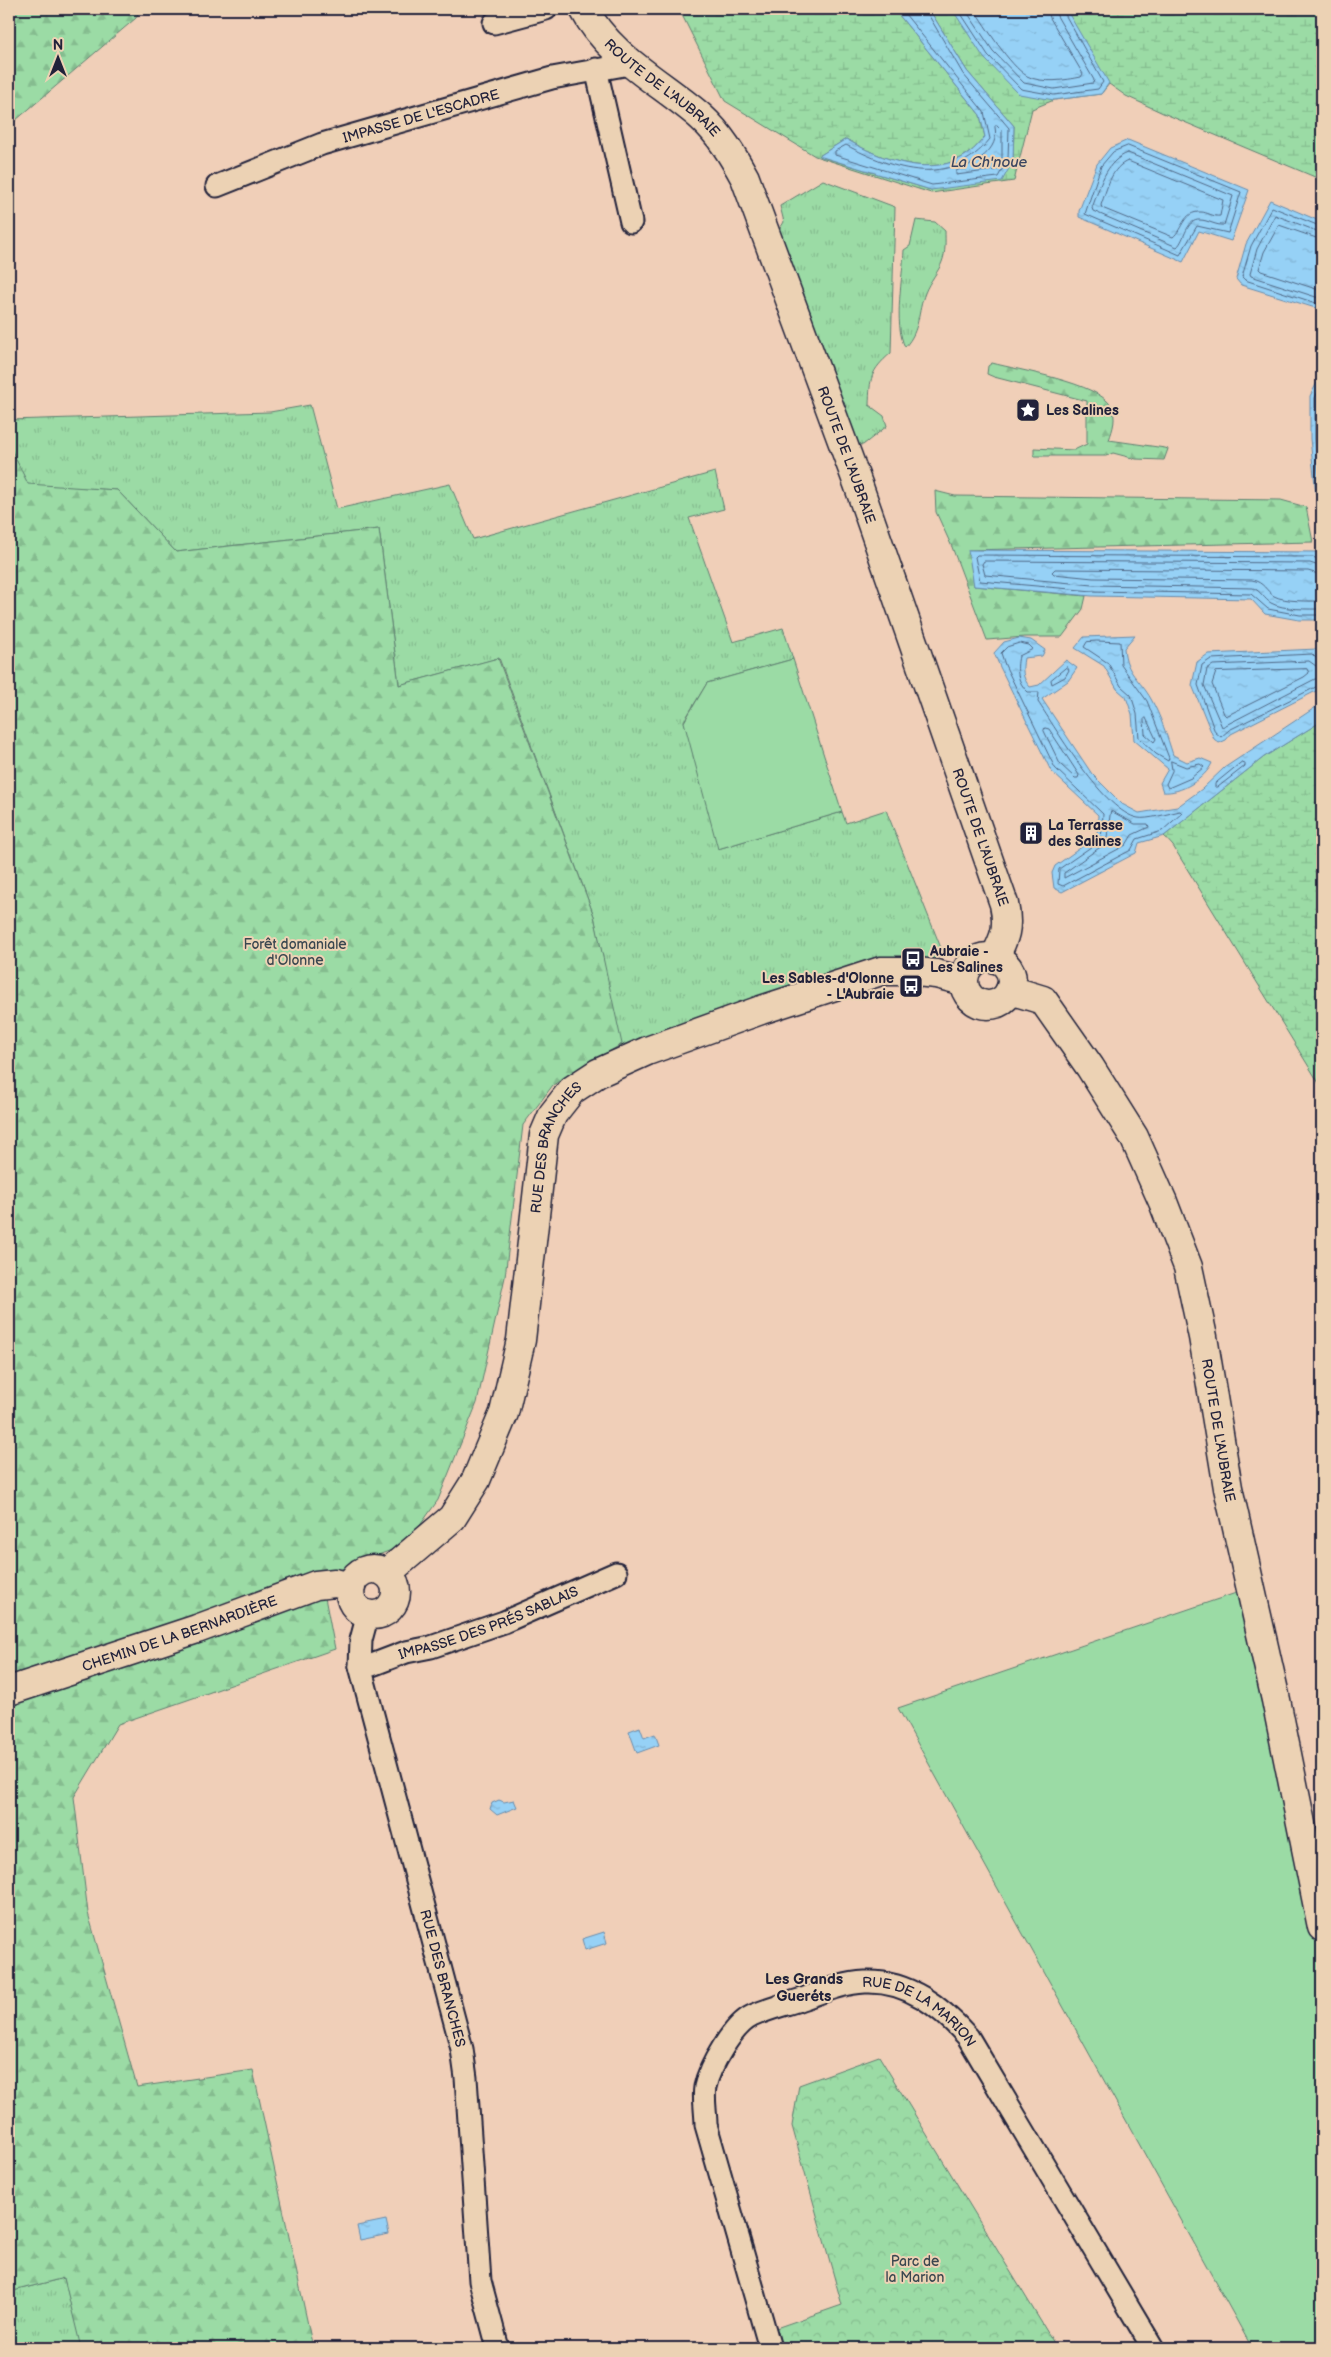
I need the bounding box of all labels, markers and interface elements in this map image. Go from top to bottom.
north arrow [32,32,82,82]
street label: ROUTE DE L'AUBRAIE [601,35,724,140]
text: N [53,37,63,54]
street label: IMPASSE DE L'ESCADRE [341,85,501,146]
water label: La Ch'noue [951,153,1028,172]
street label: ROUTE DE L'AUBRAIE [814,384,880,526]
place icon: Les Salines [1015,397,1041,423]
place label: Les Salines [1046,402,1119,419]
street label: ROUTE DE L'AUBRAIE [949,766,1013,908]
place label: La Terrasse des Salines [1048,817,1123,850]
building icon: La Terrasse des Salines [1018,820,1044,846]
park label: Forêt domaniale d'Olonne [243,936,347,969]
place label: Aubraie - Les Salines [929,943,1003,976]
bus stop icon: Aubraie - Les Salines [900,946,926,972]
place label: Les Sables-d'Olonne - L'Aubraie [762,970,894,1003]
bus stop icon: Les Sables-d'Olonne - L'Aubraie [898,973,924,999]
street label: RUE DES BRANCHES [527,1078,584,1214]
street label: ROUTE DE L'AUBRAIE [1198,1357,1239,1504]
street label: IMPASSE DES PRÉS SABLAIS [396,1582,581,1663]
street label: CHEMIN DE LA BERNARDIÈRE [80,1592,279,1675]
street label: RUE DES BRANCHES [417,1908,470,2049]
district label: Les Grands Gueréts [765,1970,843,2006]
street label: RUE DE LA MARION [862,1973,980,2049]
park label: Parc de la Marion [886,2253,945,2286]

